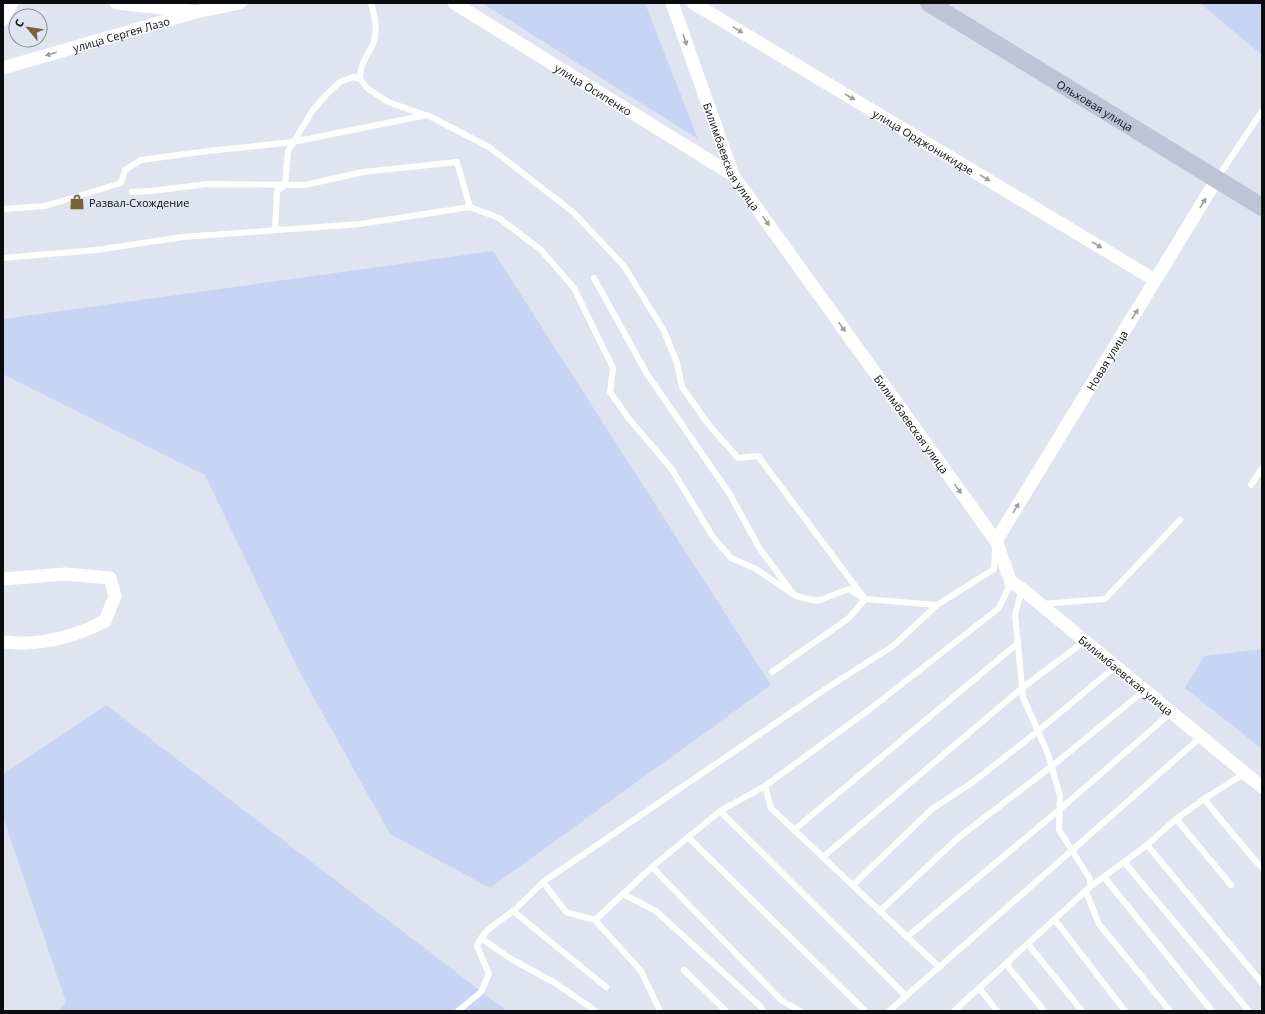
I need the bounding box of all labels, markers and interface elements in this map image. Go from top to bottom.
north arrow [8,8,48,48]
street label: улица Сергея Лазо [71,12,172,55]
text: С [11,16,27,30]
one-way arrow [732,27,744,34]
one-way arrow [682,34,688,46]
one-way arrow [45,51,57,57]
street label: улица Осипенко [552,60,635,119]
street label: Ольховая улица [1054,76,1136,134]
one-way arrow [845,93,855,101]
street label: Билимбаевская улица [700,100,763,213]
street label: улица Орджоникидзе [870,105,977,177]
one-way arrow [979,175,991,182]
shop icon: Развал-Схождение [68,193,86,211]
place label: Развал-Схождение [89,195,189,210]
one-way arrow [1199,197,1206,209]
one-way arrow [762,216,770,226]
one-way arrow [1092,241,1102,249]
one-way arrow [1131,309,1139,319]
one-way arrow [837,321,846,332]
street label: Новая улица [1082,327,1131,393]
street label: Билимбаевская улица [871,372,952,476]
one-way arrow [954,484,962,494]
one-way arrow [1012,503,1020,513]
street label: Билимбаевская улица [1076,632,1177,718]

